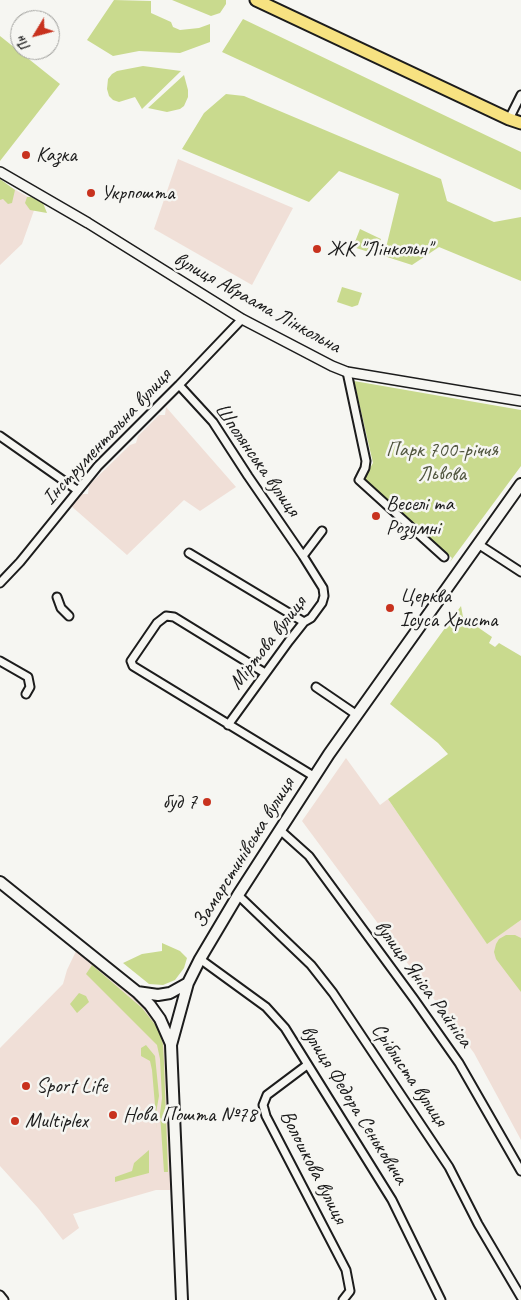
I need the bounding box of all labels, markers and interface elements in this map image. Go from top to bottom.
north arrow [10,10,60,60]
text: Пн [12,33,35,55]
place label: Казка [36,142,77,168]
marker: Казка [20,149,32,161]
place label: Укрпошта [101,180,174,206]
marker: Укрпошта [85,187,97,199]
place label: ЖК "Лінкольн" [327,236,432,262]
marker: ЖК "Лінкольн" [311,243,323,255]
street label: вулиця Авраама Лінкольна [169,247,345,359]
street label: Інструментальна вулиця [37,363,177,511]
street label: Шполянська вулиця [209,398,305,522]
park label: Парк 700-річчя Львова [386,437,498,487]
place label: Веселі та Розумні [386,491,454,541]
marker: Веселі та Розумні [370,510,382,522]
place label: Церква Ісуса Христа [400,583,497,633]
street label: Міртова вулиця [224,591,312,695]
marker: Церква Ісуса Христа [384,602,396,614]
street label: Замарстинівська вулиця [187,773,301,933]
place label: буд 7 [163,789,197,815]
marker: буд 7 [201,796,213,808]
street label: вулиця Яніса Райніса [368,915,478,1053]
street label: Сріблиста вулиця [365,1019,453,1131]
street label: вулиця Федора Сеньковича [295,1021,413,1189]
place label: Sport Life [36,1073,107,1099]
marker: Sport Life [20,1080,32,1092]
place label: Нова Пошта №78 [123,1102,257,1128]
street label: Волошкова вулиця [274,1106,352,1228]
place label: Multiplex [25,1108,88,1134]
marker: Нова Пошта №78 [107,1109,119,1121]
marker: Multiplex [9,1115,21,1127]

